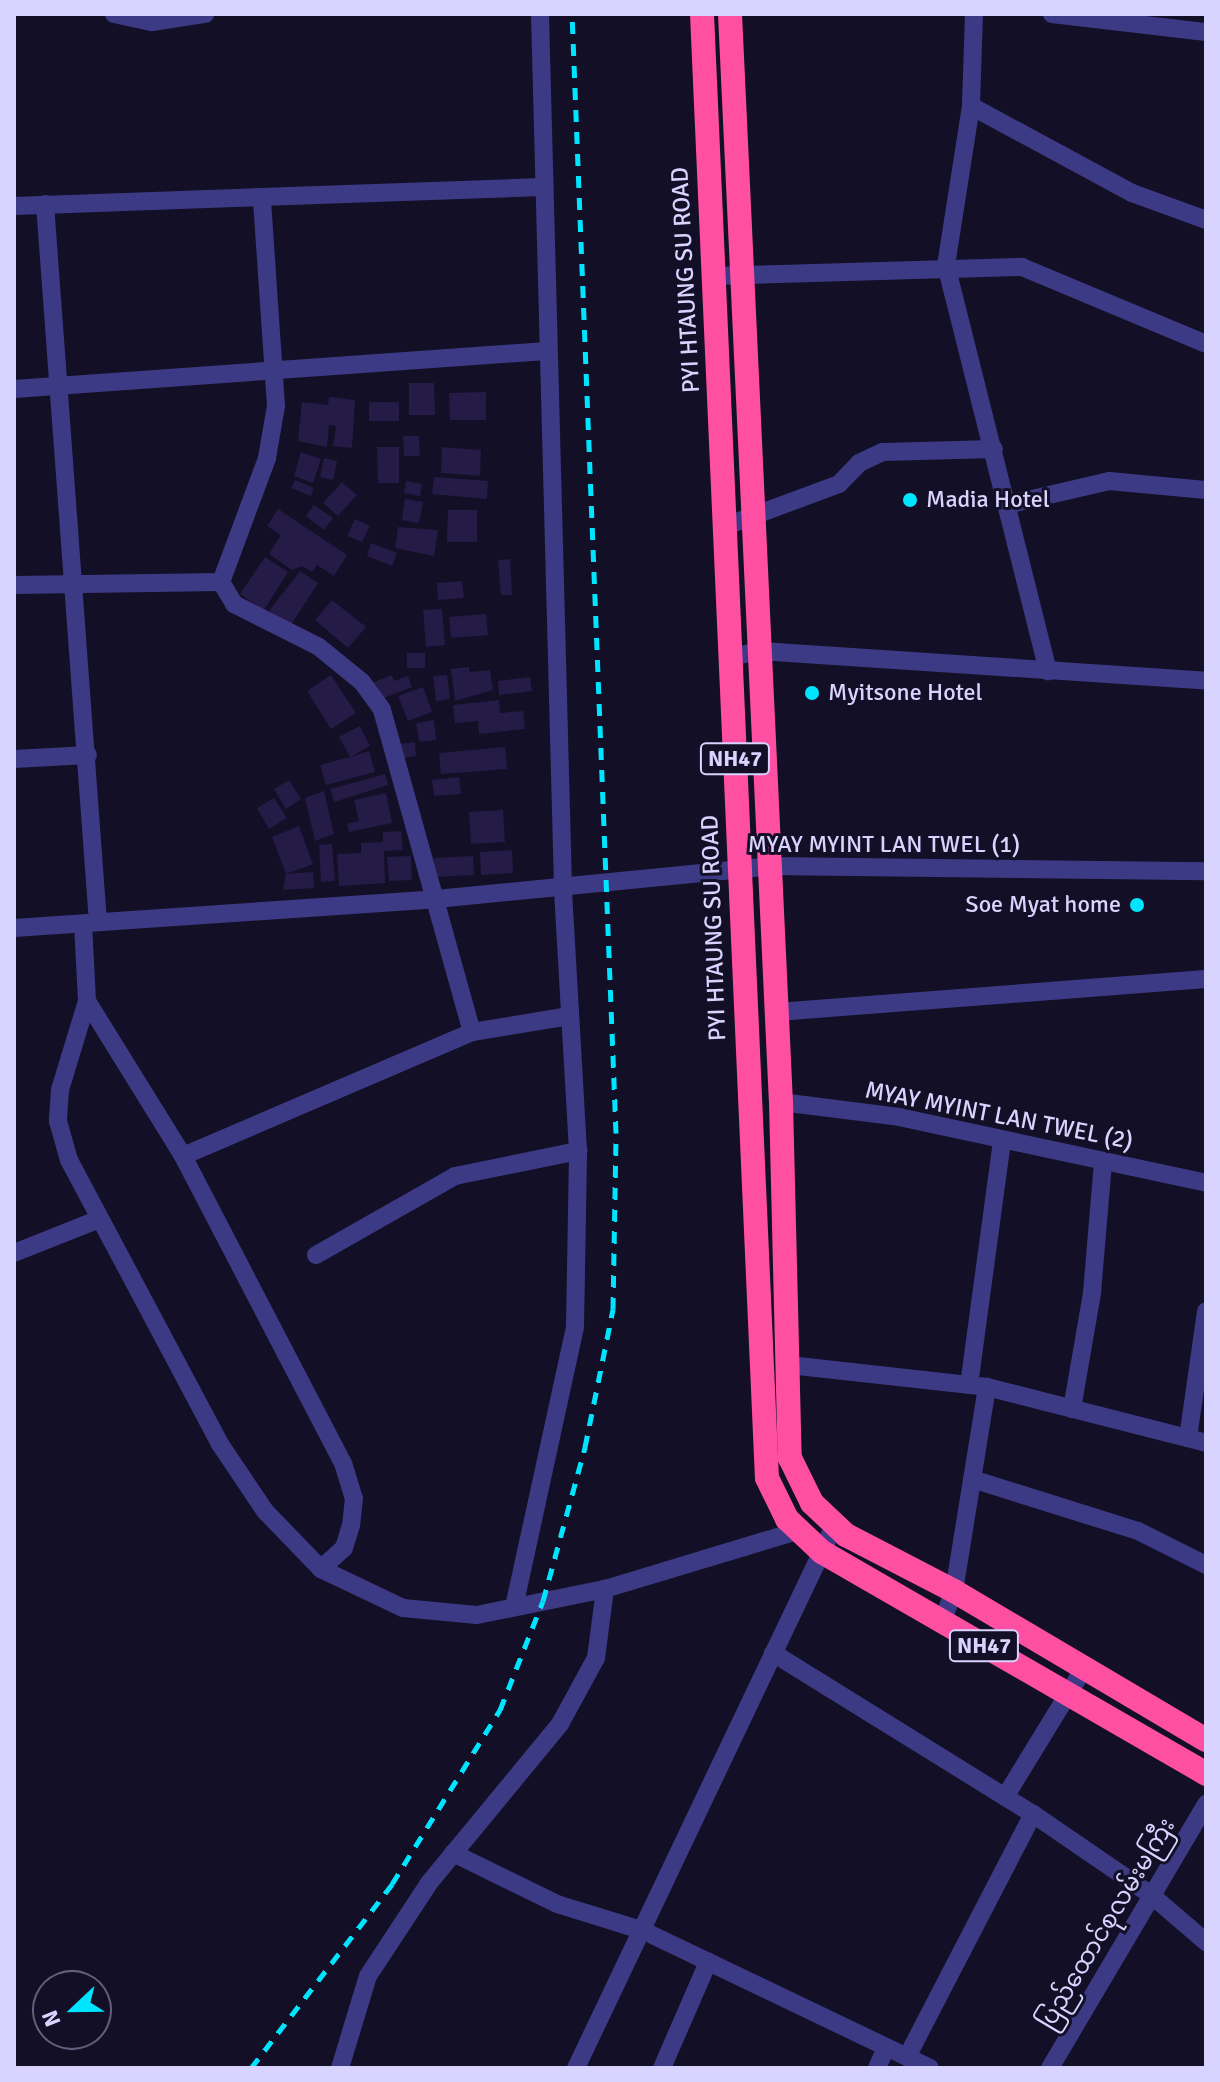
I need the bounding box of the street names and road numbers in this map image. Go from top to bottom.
street label: PYI HTAUNG SU ROAD [666,166,706,394]
road number: NH47 [699,741,771,777]
street label: PYI HTAUNG SU ROAD [696,814,732,1042]
street label: MYAY MYINT LAN TWEL (1) [748,831,1020,859]
street label: MYAY MYINT LAN TWEL (2) [863,1076,1135,1156]
road number: NH47 [948,1628,1020,1664]
street label: ပြည်ထောင်စုလမ်းမကြီး [1032,1813,1182,2035]

